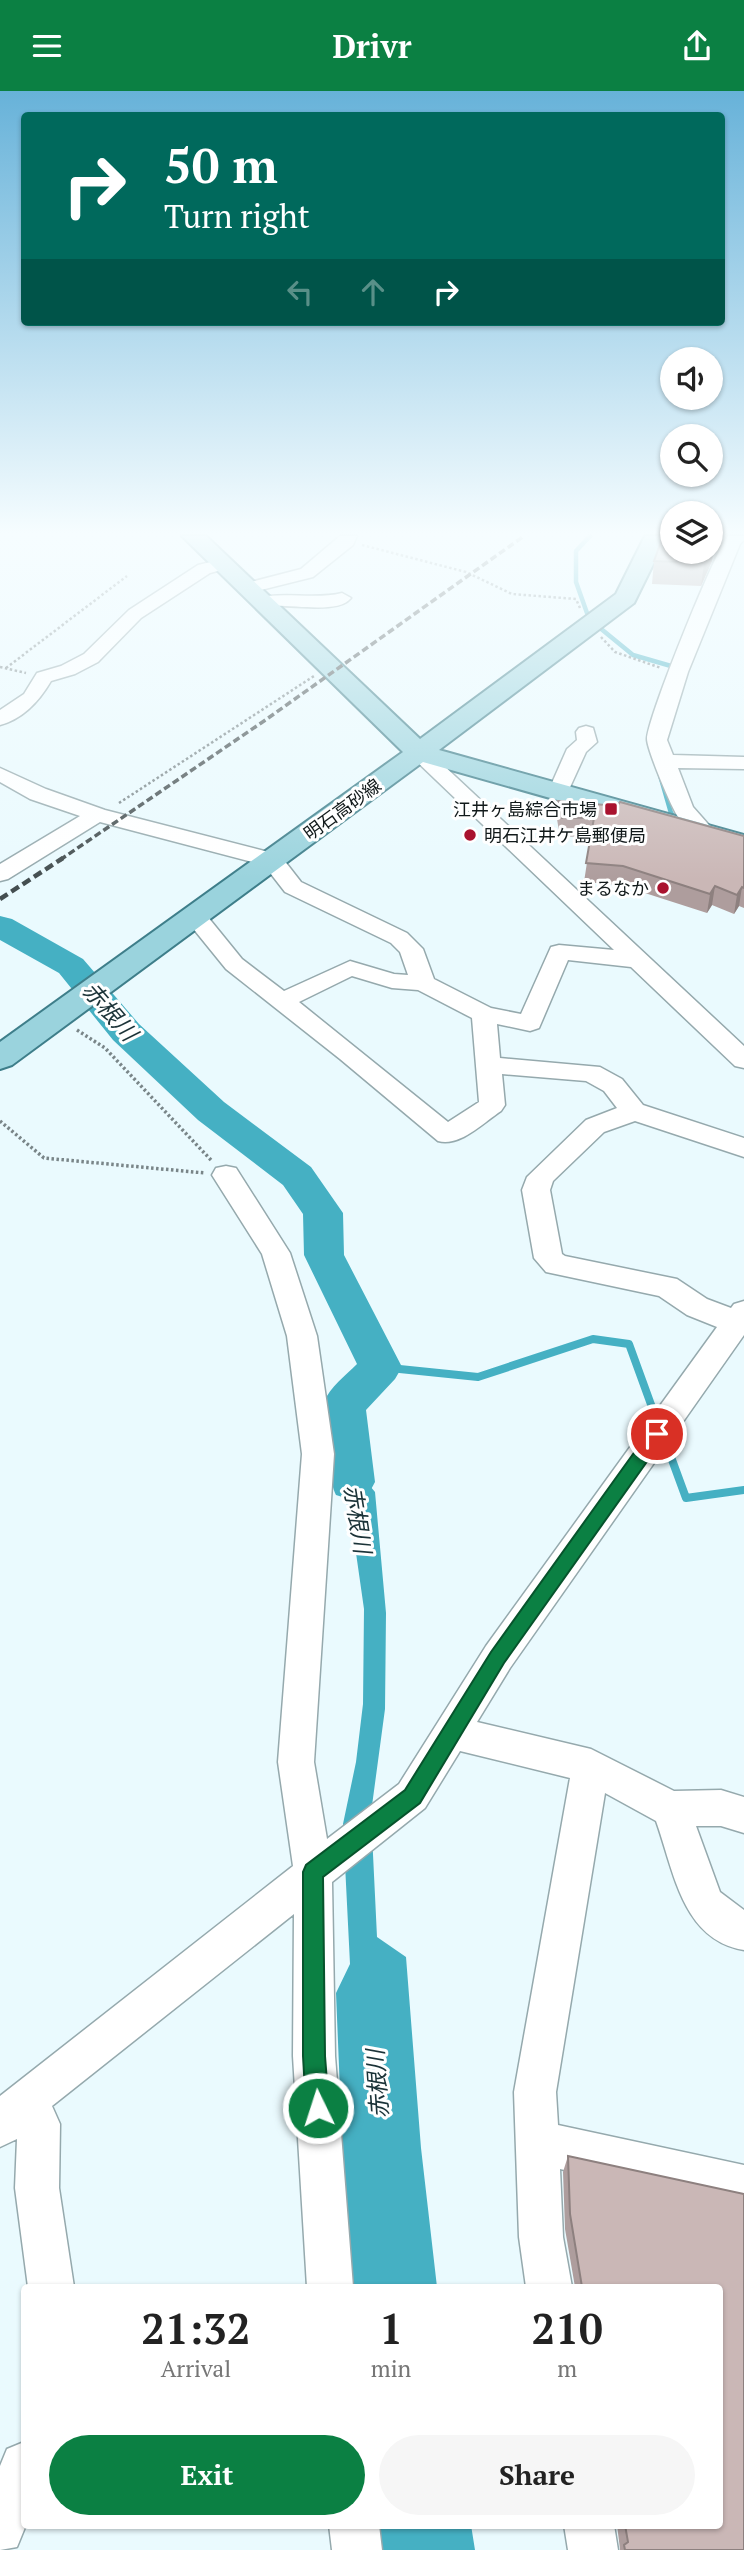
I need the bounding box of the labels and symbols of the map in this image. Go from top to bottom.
street label: 明石高砂線 [299,773,385,845]
place label: 江井ヶ島綜合市場 [453,797,597,821]
marker: 江井ヶ島綜合市場 [603,801,619,817]
place label: 明石江井ケ島郵便局 [484,823,646,847]
marker: 明石江井ケ島郵便局 [462,827,478,843]
place label: まるなか [577,876,649,900]
marker: まるなか [655,880,671,896]
water label: 赤根川 [76,975,146,1049]
pin [627,1404,687,1464]
water label: 赤根川 [337,1483,379,1558]
water label: 赤根川 [359,2046,395,2119]
position arrow [281,2071,355,2145]

